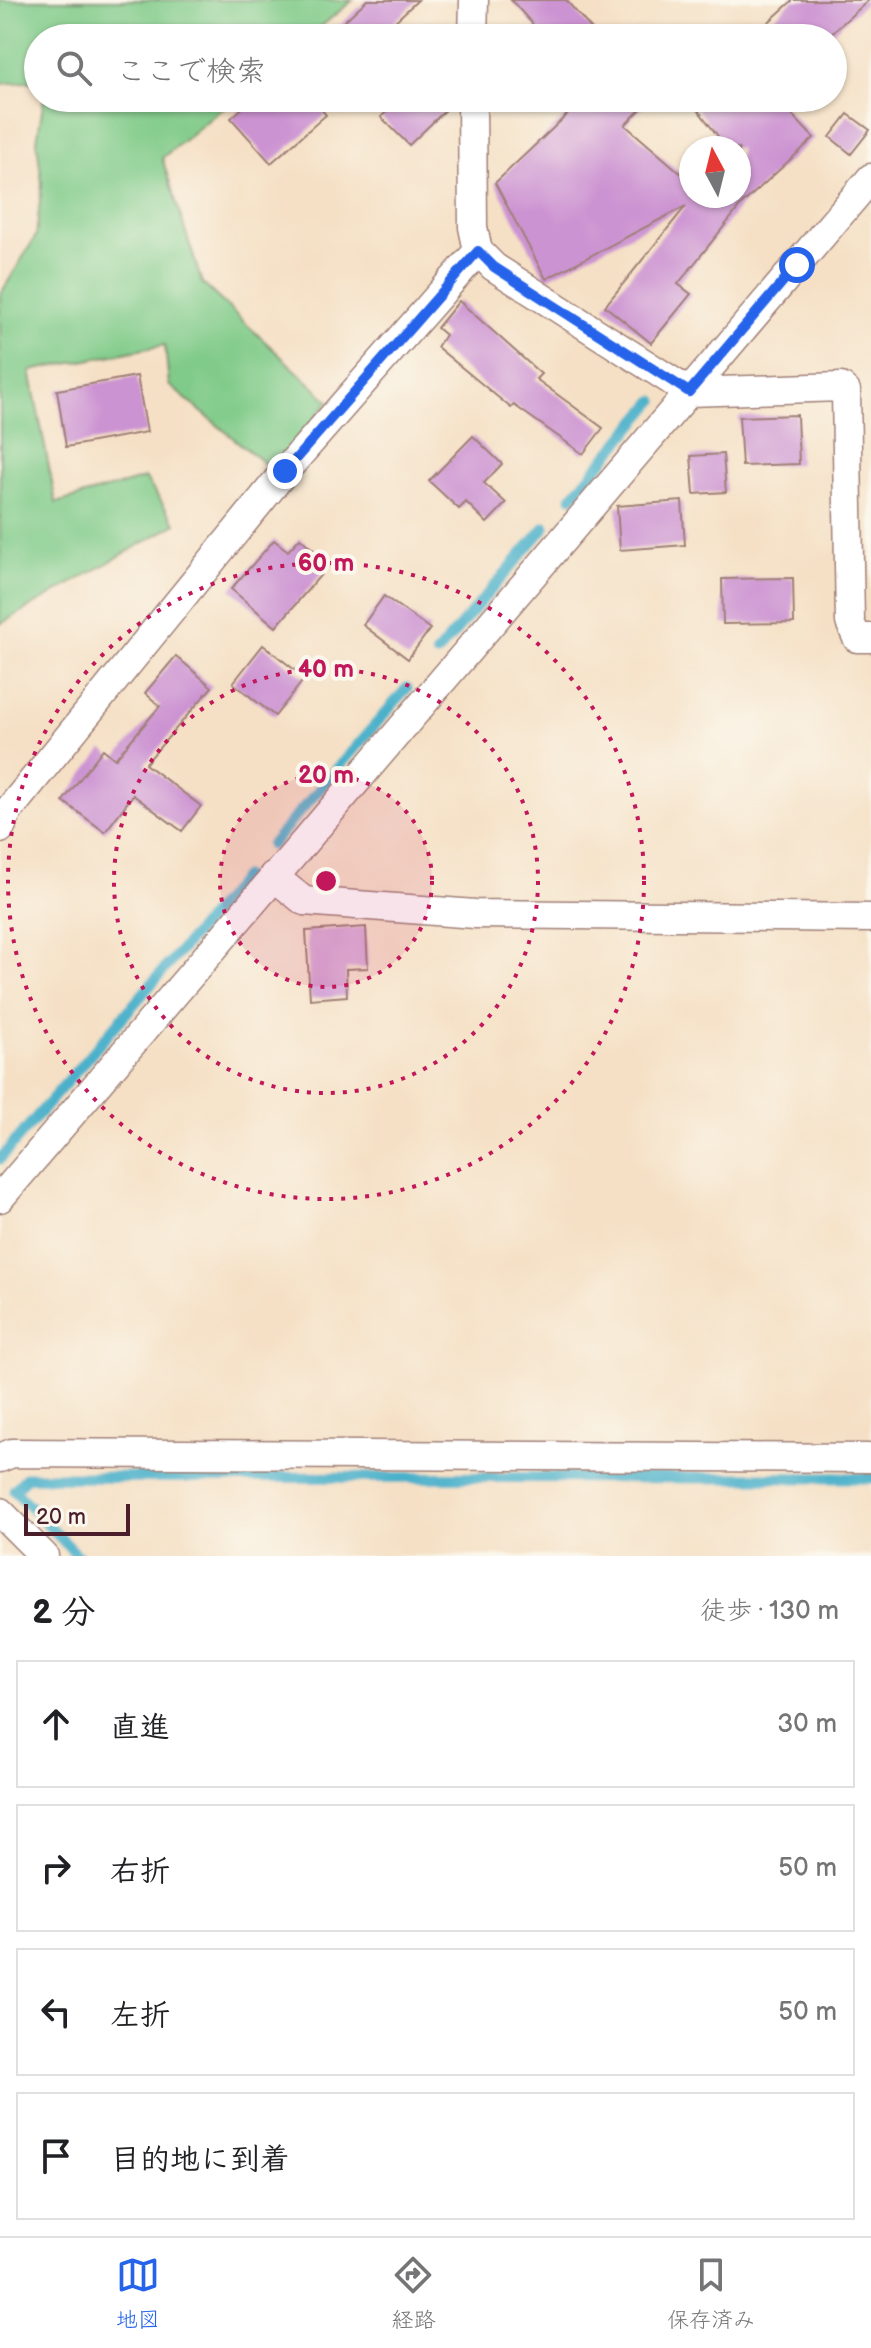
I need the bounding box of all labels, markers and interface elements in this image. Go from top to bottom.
search box [24,24,847,112]
icon: search [52,46,96,90]
text: ここで検索 [116,54,266,90]
north arrow [679,136,751,208]
route start [779,247,815,283]
route end [267,453,303,489]
text: 60 m [298,549,354,578]
text: 40 m [298,655,354,684]
text: 20 m [298,761,354,790]
centre of rings [312,867,340,895]
scale bar [24,1500,130,1536]
text: 20 m [36,1504,86,1531]
text: 2 分 [32,1592,96,1633]
text: 徒歩 · 130 m [700,1596,839,1627]
icon: ahead [34,1702,78,1746]
text: 30 m [777,1709,837,1740]
text: 直進 [110,1710,170,1746]
icon: right [34,1846,78,1890]
text: 50 m [778,1853,837,1884]
text: 右折 [110,1854,170,1890]
icon: left [34,1990,78,2034]
text: 50 m [778,1997,837,2028]
text: 左折 [110,1998,170,2034]
icon: arrive [34,2134,78,2178]
text: 目的地に到着 [110,2142,290,2178]
tab: 地図 [116,2253,160,2334]
tab: 経路 [391,2253,435,2334]
tab: 保存済み [667,2253,755,2334]

